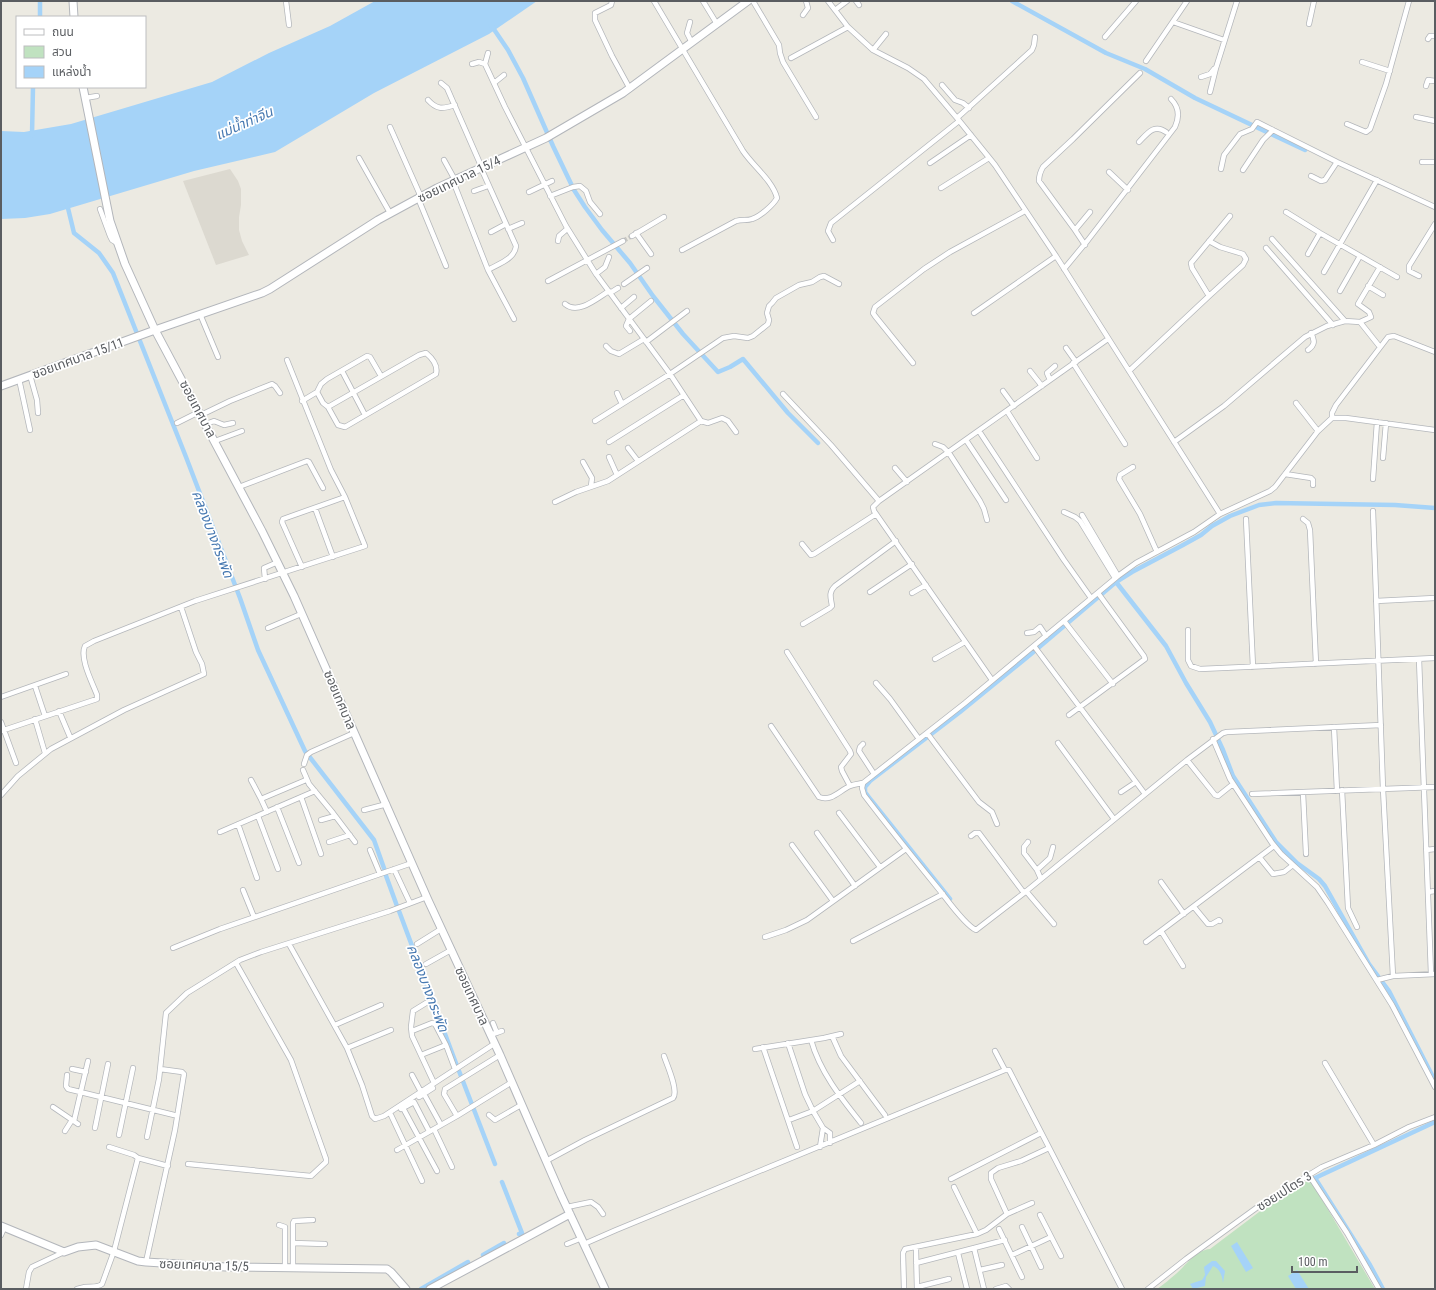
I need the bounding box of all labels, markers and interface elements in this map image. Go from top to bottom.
legend [16,16,146,88]
text: ถนน [52,25,74,39]
text: สวน [52,45,72,59]
text: แหล่งน้ำ [52,63,91,79]
water label: แม่น้ำท่าจีน [212,101,276,143]
street label: ซอยเทศบาล 15/4 [415,152,503,205]
street label: ซอยเทศบาล 15/11 [30,334,126,382]
street label: ซอยเทศบาล [177,378,219,440]
water label: คลองบางกระพัด [189,488,237,580]
street label: ซอยเทศบาล [321,668,359,732]
water label: คลองบางกระพัด [404,942,452,1034]
street label: ซอยเทศบาล [452,964,492,1028]
street label: ซอยเปโตร 3 [1254,1168,1314,1214]
scale bar [1292,1248,1357,1274]
text: 100 m [1298,1255,1328,1269]
street label: ซอยเทศบาล 15/5 [159,1256,249,1274]

